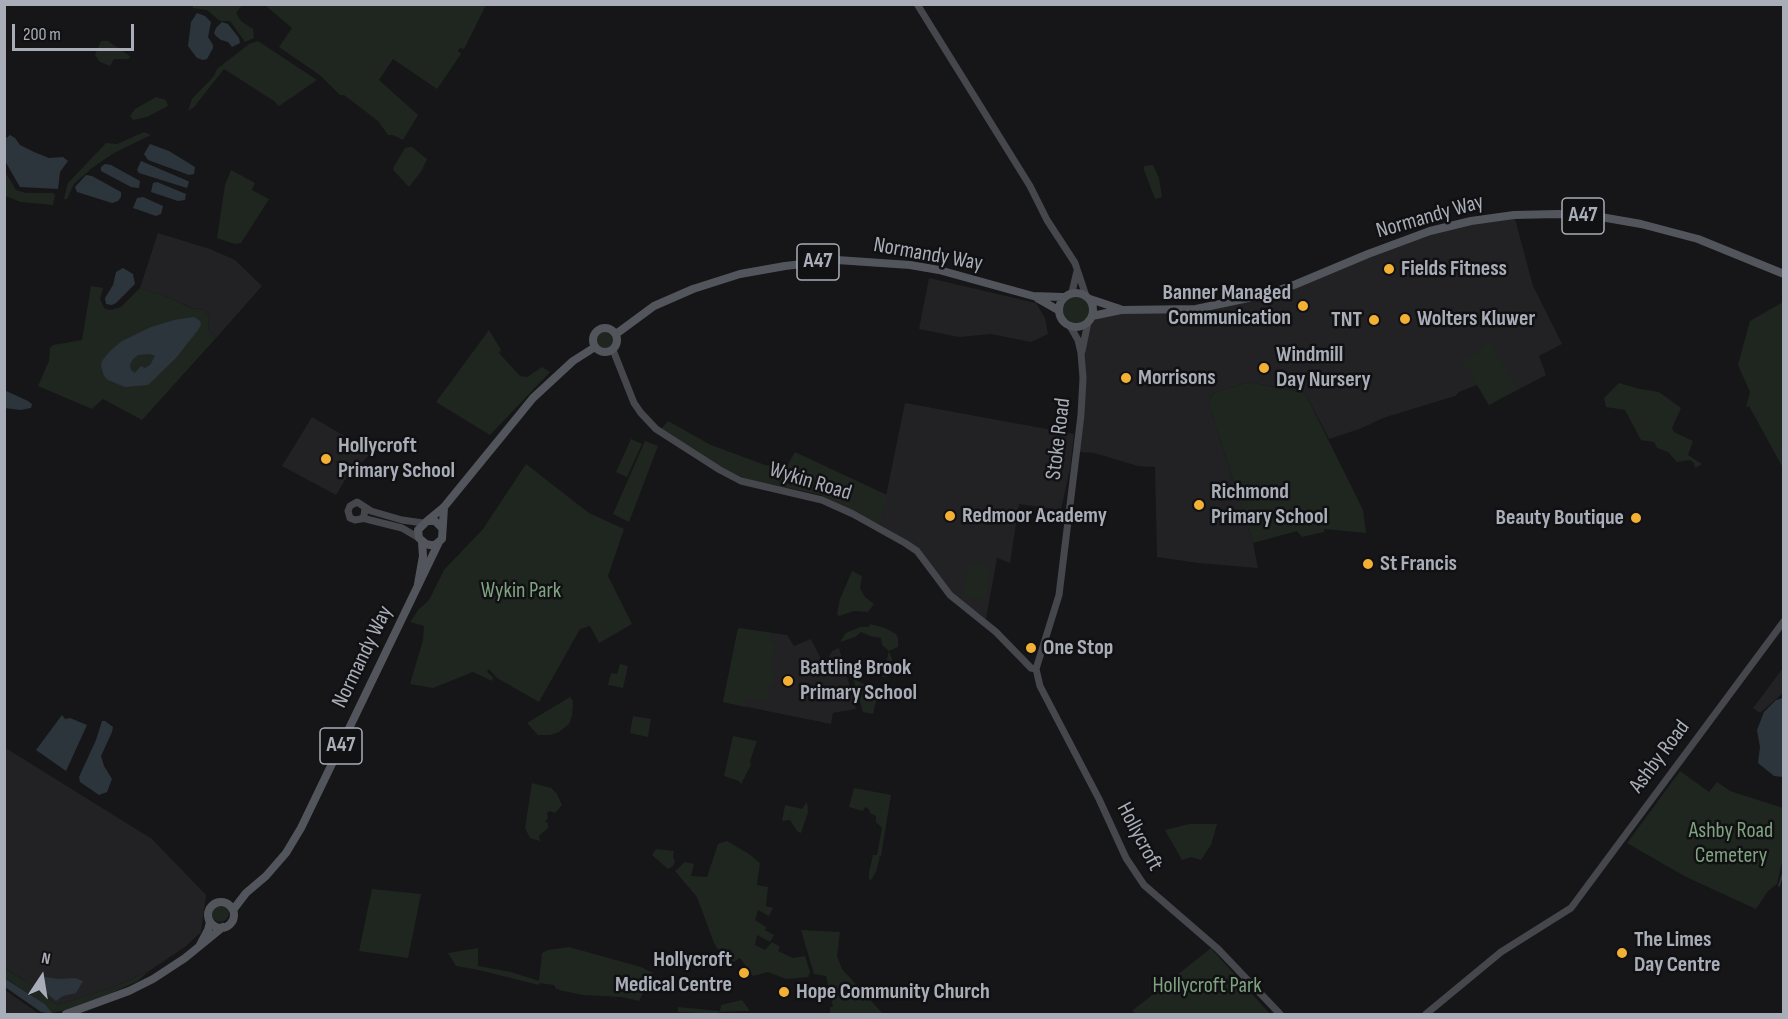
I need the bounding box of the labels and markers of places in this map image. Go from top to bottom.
place label: Fields Fitness [1401,256,1507,282]
marker: Fields Fitness [1382,262,1396,276]
place label: Banner Managed Communication [1162,280,1291,332]
marker: Banner Managed Communication [1296,299,1310,313]
place label: Wolters Kluwer [1417,306,1535,332]
place label: TNT [1331,307,1362,333]
marker: Wolters Kluwer [1398,312,1412,326]
marker: TNT [1367,313,1381,327]
place label: Windmill Day Nursery [1276,342,1371,394]
marker: Windmill Day Nursery [1257,361,1271,375]
place label: Morrisons [1138,365,1216,391]
marker: Morrisons [1119,371,1133,385]
place label: Hollycroft Primary School [338,433,455,484]
marker: Hollycroft Primary School [319,452,333,466]
place label: Richmond Primary School [1211,479,1328,530]
marker: Richmond Primary School [1192,498,1206,512]
place label: Redmoor Academy [962,503,1107,529]
place label: Beauty Boutique [1496,505,1624,531]
marker: Redmoor Academy [943,509,957,523]
marker: Beauty Boutique [1629,511,1643,525]
place label: St Francis [1380,551,1457,577]
marker: St Francis [1361,557,1375,571]
place label: One Stop [1043,635,1113,661]
marker: One Stop [1024,641,1038,655]
place label: Battling Brook Primary School [800,655,917,706]
marker: Battling Brook Primary School [781,674,795,688]
place label: The Limes Day Centre [1634,927,1720,978]
marker: The Limes Day Centre [1615,946,1629,960]
place label: Hollycroft Medical Centre [615,947,732,998]
marker: Hollycroft Medical Centre [737,966,751,980]
place label: Hope Community Church [796,979,990,1005]
marker: Hope Community Church [777,985,791,999]

